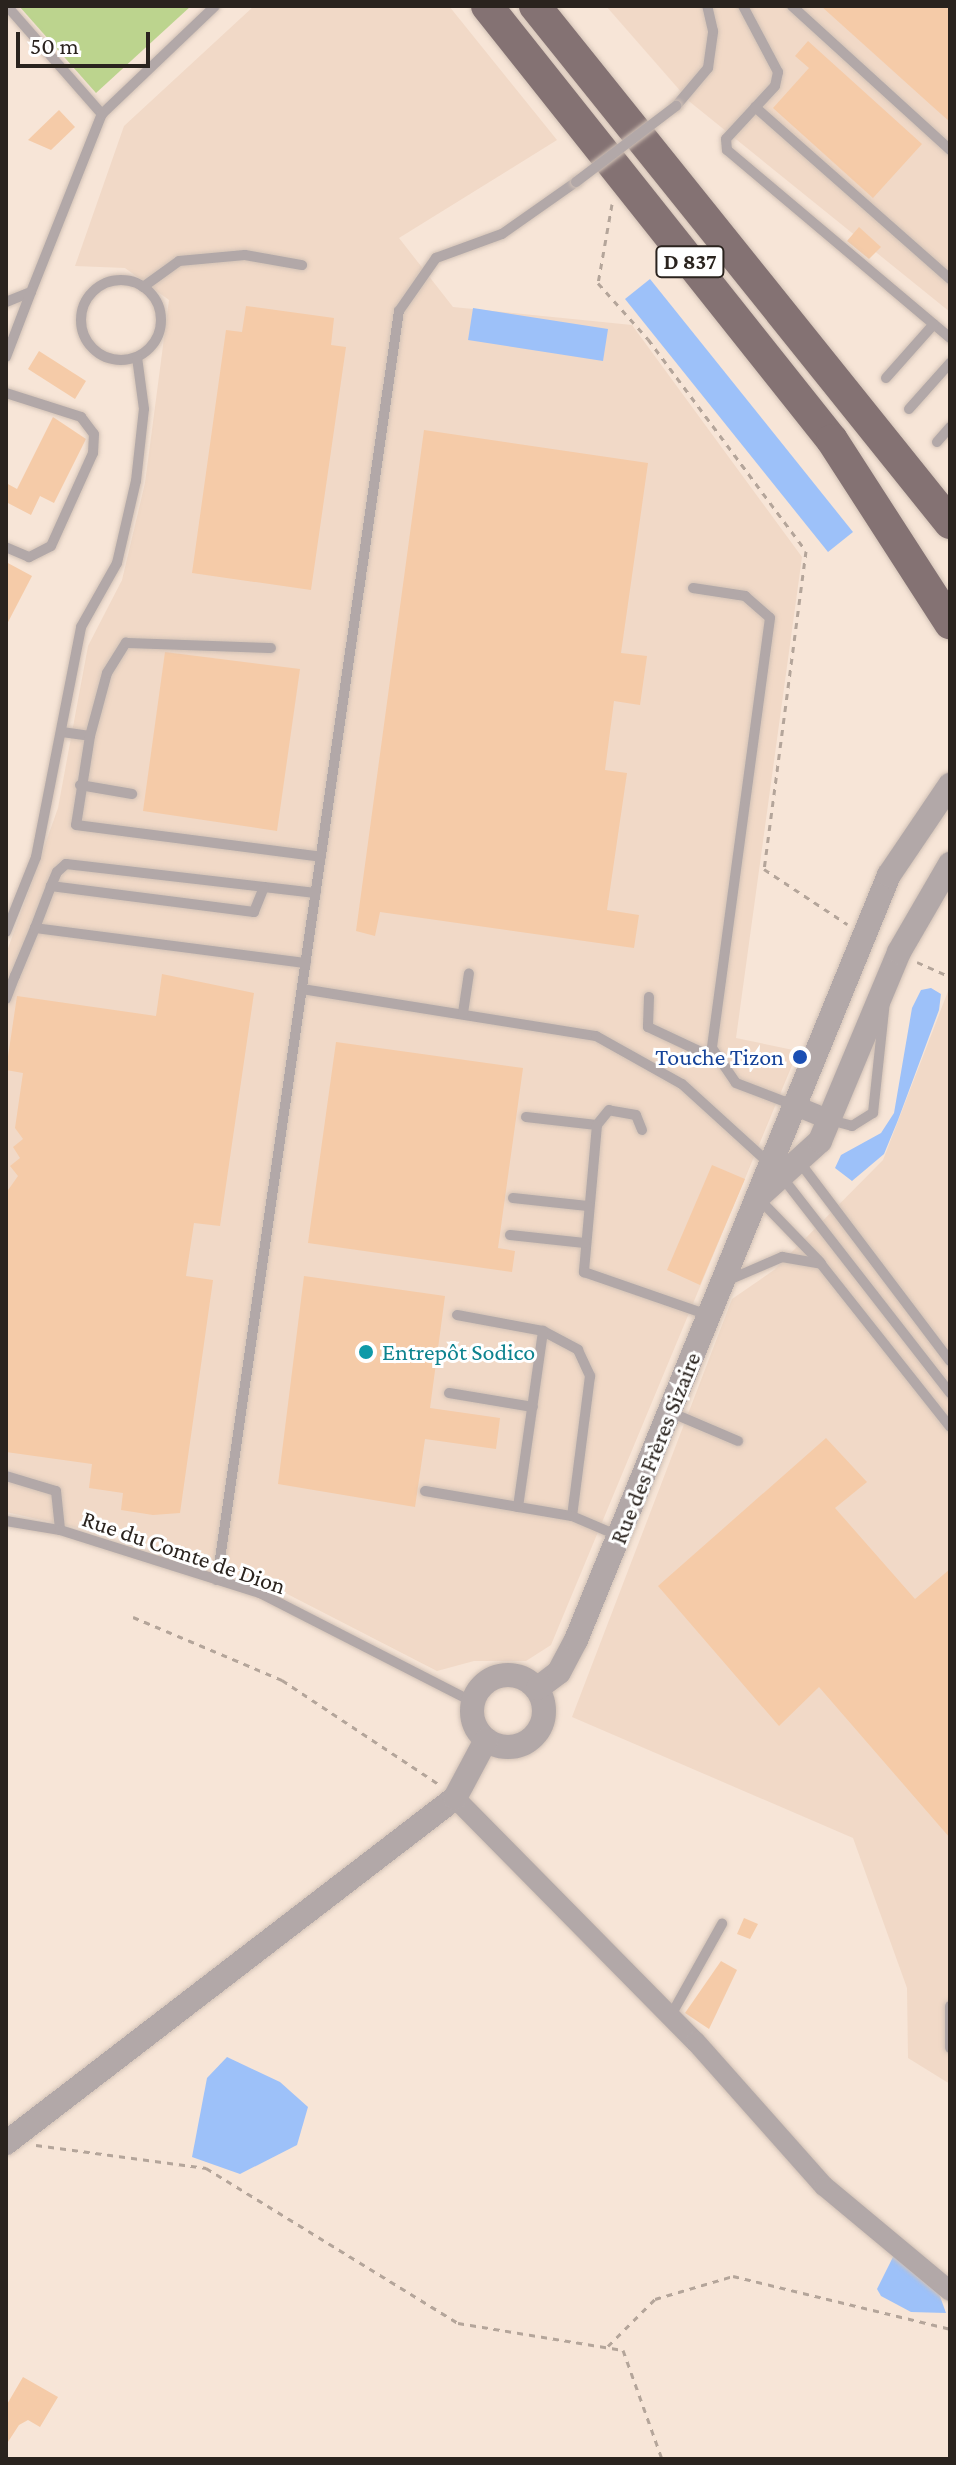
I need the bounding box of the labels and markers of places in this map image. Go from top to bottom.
place label: Touche Tizon [655,1043,784,1071]
marker: Touche Tizon [791,1048,809,1066]
place label: Entrepôt Sodico [382,1338,535,1366]
marker: Entrepôt Sodico [357,1343,375,1361]

